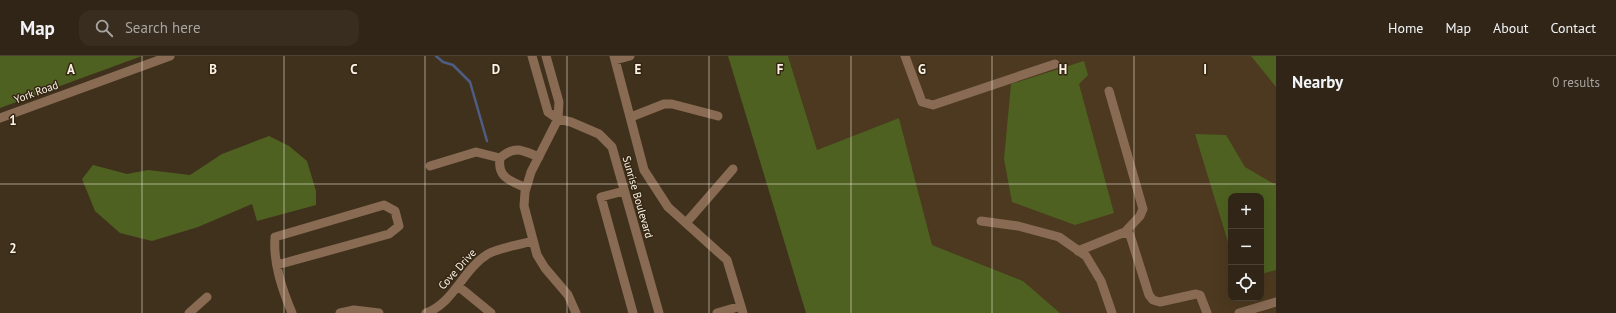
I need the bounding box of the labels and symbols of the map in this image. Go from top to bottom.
text: A [67,61,75,78]
text: B [209,61,217,78]
text: C [350,61,358,78]
text: D [492,61,500,78]
text: E [635,61,642,78]
text: F [777,61,784,78]
text: G [918,61,926,78]
text: H [1059,61,1067,78]
text: I [1203,61,1207,78]
street label: York Road [12,78,60,106]
text: 1 [9,112,17,129]
street label: Sunrise Boulevard [620,154,656,240]
text: 2 [9,240,17,257]
street label: Cove Drive [435,245,479,292]

